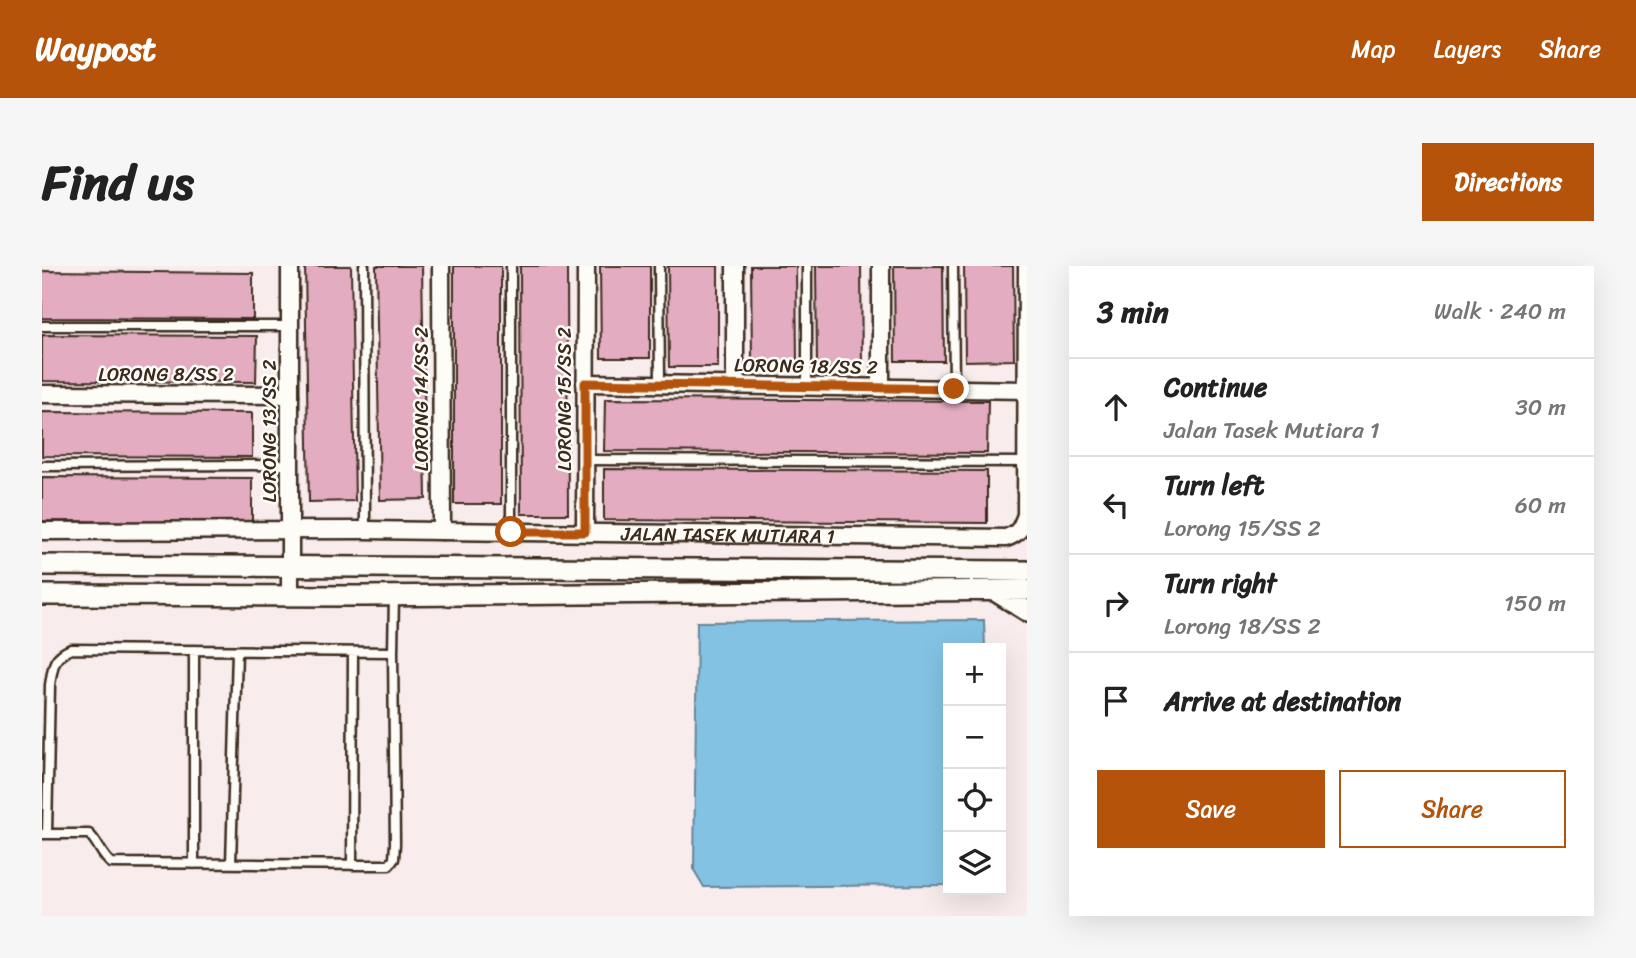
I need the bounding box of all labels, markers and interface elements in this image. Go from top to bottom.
text: Waypost [35,20,156,78]
text: Map [1351,28,1396,70]
text: Layers [1434,28,1501,70]
text: Share [1539,28,1601,70]
text: Find us [42,139,194,226]
button: Directions [1422,143,1594,221]
text: 3 min [1097,285,1169,339]
text: Walk · 240 m [1434,291,1566,332]
street label: LORONG 14/SS 2 [405,327,438,471]
street label: LORONG 15/SS 2 [548,327,581,471]
street label: LORONG 18/SS 2 [734,348,878,384]
street label: LORONG 8/SS 2 [98,358,234,391]
street label: LORONG 13/SS 2 [253,360,286,502]
text: Continue [1164,364,1267,410]
route end [938,373,969,404]
text: 30 m [1515,387,1566,428]
icon: ahead [1097,388,1135,426]
text: Jalan Tasek Mutiara 1 [1164,410,1380,451]
text: Turn left [1164,462,1264,508]
text: 60 m [1515,485,1566,526]
icon: left [1097,486,1135,524]
text: Lorong 15/SS 2 [1164,508,1321,549]
route start [495,516,526,547]
street label: JALAN TASEK MUTIARA 1 [620,517,835,552]
text: Turn right [1164,560,1277,606]
text: 150 m [1504,583,1566,624]
icon: right [1097,584,1135,622]
text: Lorong 18/SS 2 [1164,606,1321,647]
map controls [943,643,1006,895]
button: + [943,643,1006,706]
text: Arrive at destination [1164,678,1401,724]
icon: arrive [1097,682,1135,720]
button: − [943,706,1006,769]
button: locate [943,769,1006,832]
button: Save [1097,770,1325,848]
button: Share [1339,770,1566,848]
button: layers [943,832,1006,895]

